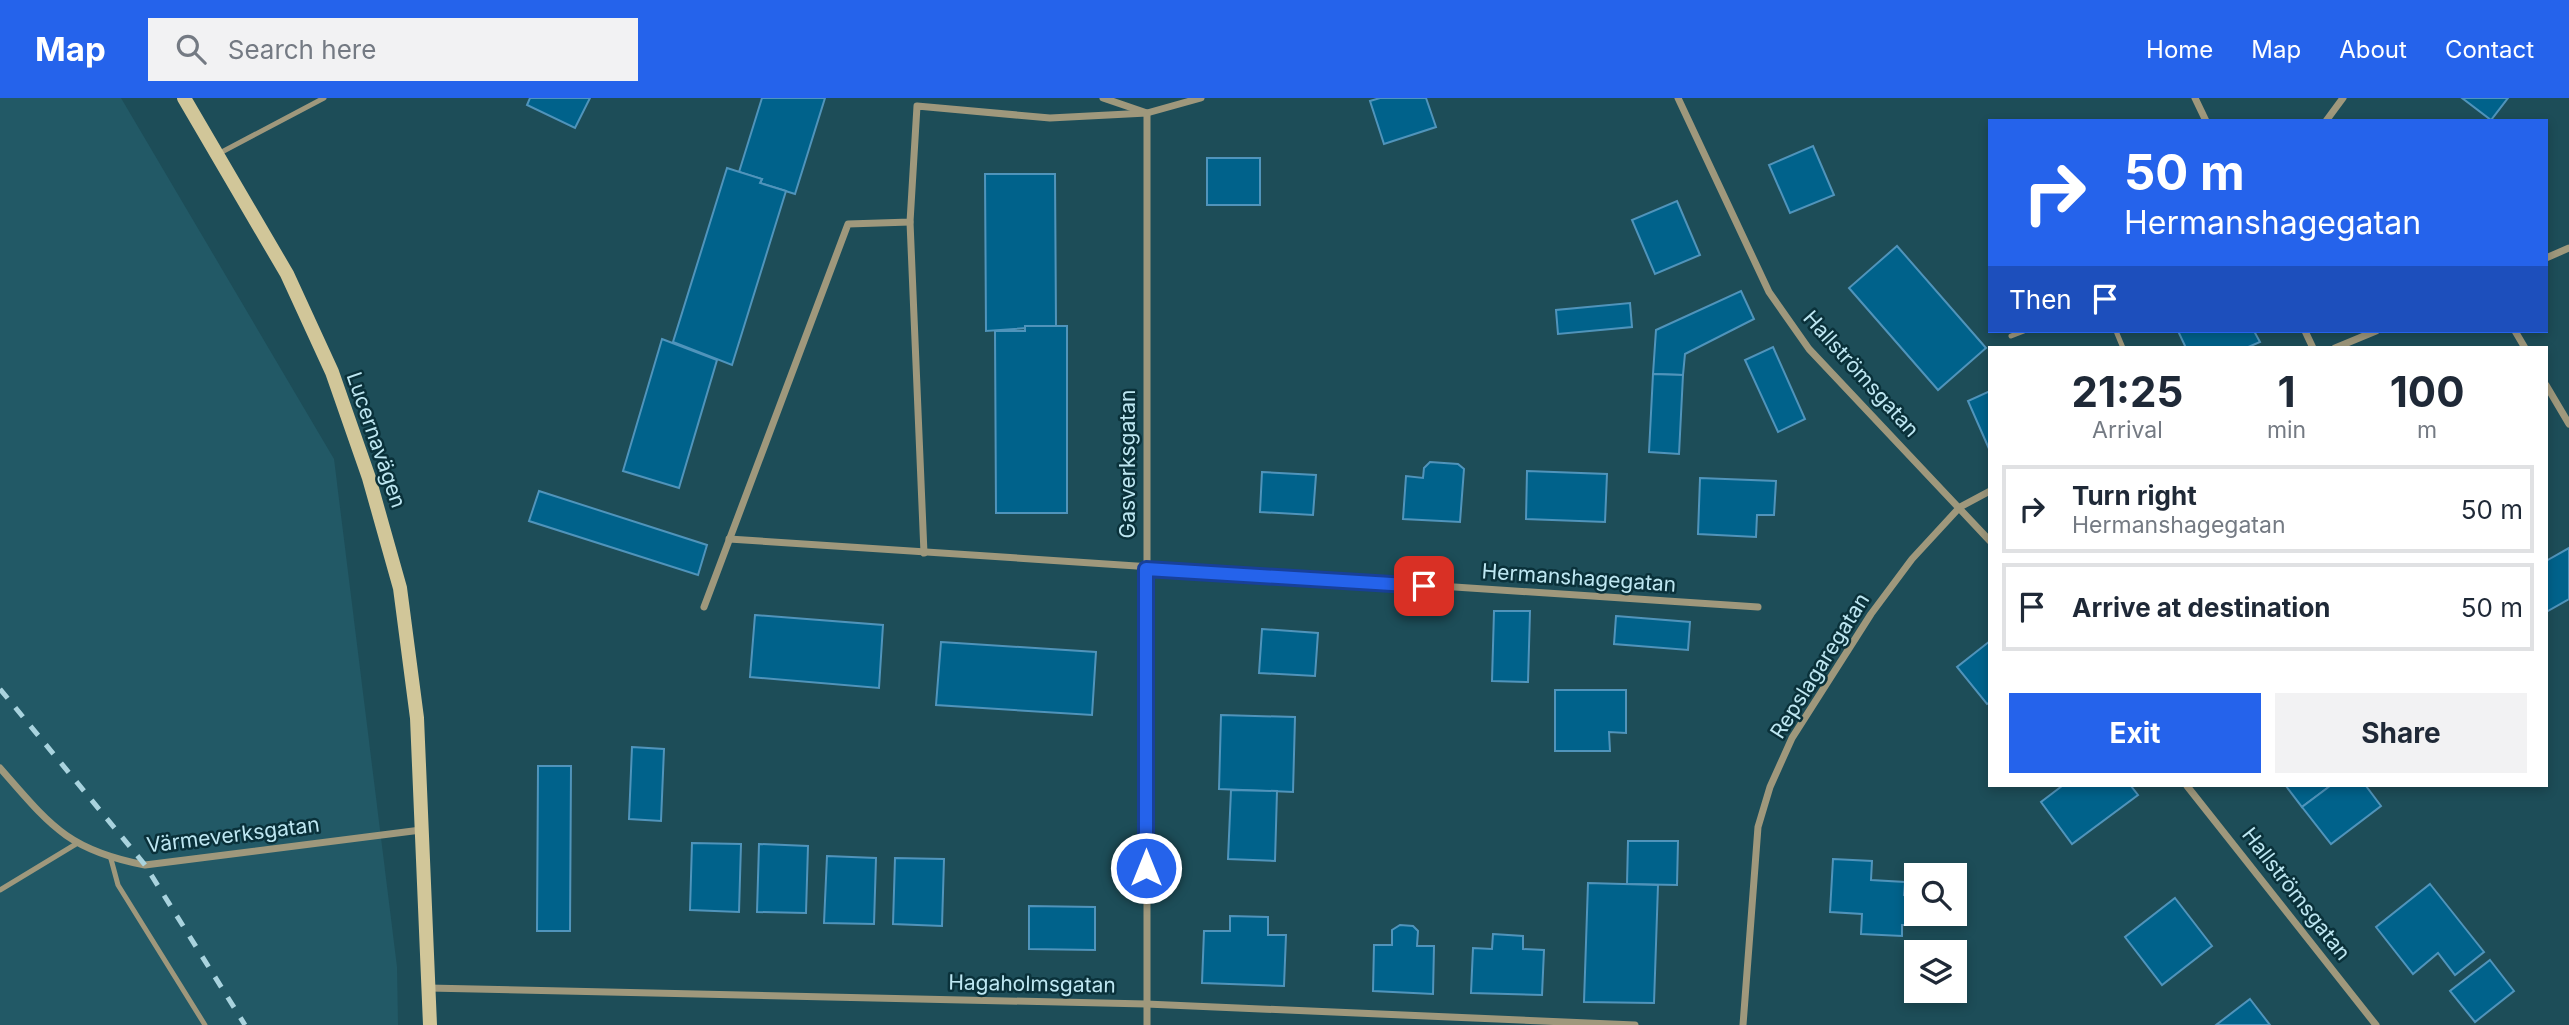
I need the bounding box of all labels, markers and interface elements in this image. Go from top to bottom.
search box [148,18,638,81]
text: Map [35,29,106,69]
icon: search [172,30,210,68]
text: Search here [228,34,376,65]
text: Home [2146,35,2213,64]
text: Map [2251,35,2301,64]
text: About [2339,35,2407,64]
text: Contact [2445,35,2534,64]
text: 50 m [2124,143,2245,202]
icon: right [2009,147,2100,238]
text: Hermanshagegatan [2124,203,2421,242]
icon: arrive [2086,280,2124,318]
text: Then [2009,284,2072,315]
street label: Hallströmsgatan [1798,305,1925,442]
text: 21:25 [2072,366,2183,417]
text: 1 [2277,366,2296,417]
text: 100 [2390,366,2464,417]
street label: Lucernavägen [342,369,411,511]
street label: Gasverksgatan [1115,390,1140,538]
text: Arrival [2092,416,2163,444]
text: min [2267,416,2306,444]
text: m [2417,416,2437,444]
text: Turn right [2072,480,2197,511]
icon: right [2013,490,2051,528]
text: 50 m [2461,494,2523,525]
text: Hermanshagegatan [2072,511,2286,539]
pin [1394,556,1454,616]
street label: Hermanshagegatan [1481,558,1677,597]
icon: arrive [1405,567,1443,605]
street label: Repslagaregatan [1765,588,1874,743]
icon: arrive [2013,588,2051,626]
text: Arrive at destination [2072,592,2331,623]
text: 50 m [2461,592,2523,623]
button: Exit [2009,693,2261,773]
button: Share [2275,693,2527,773]
street label: Värmeverksgatan [145,811,321,858]
street label: Hallströmsgatan [2237,823,2356,965]
position arrow [1109,831,1183,905]
map controls [1904,863,1967,1003]
button: search [1904,863,1967,926]
button: layers [1904,940,1967,1003]
street label: Hagaholmsgatan [948,970,1116,997]

